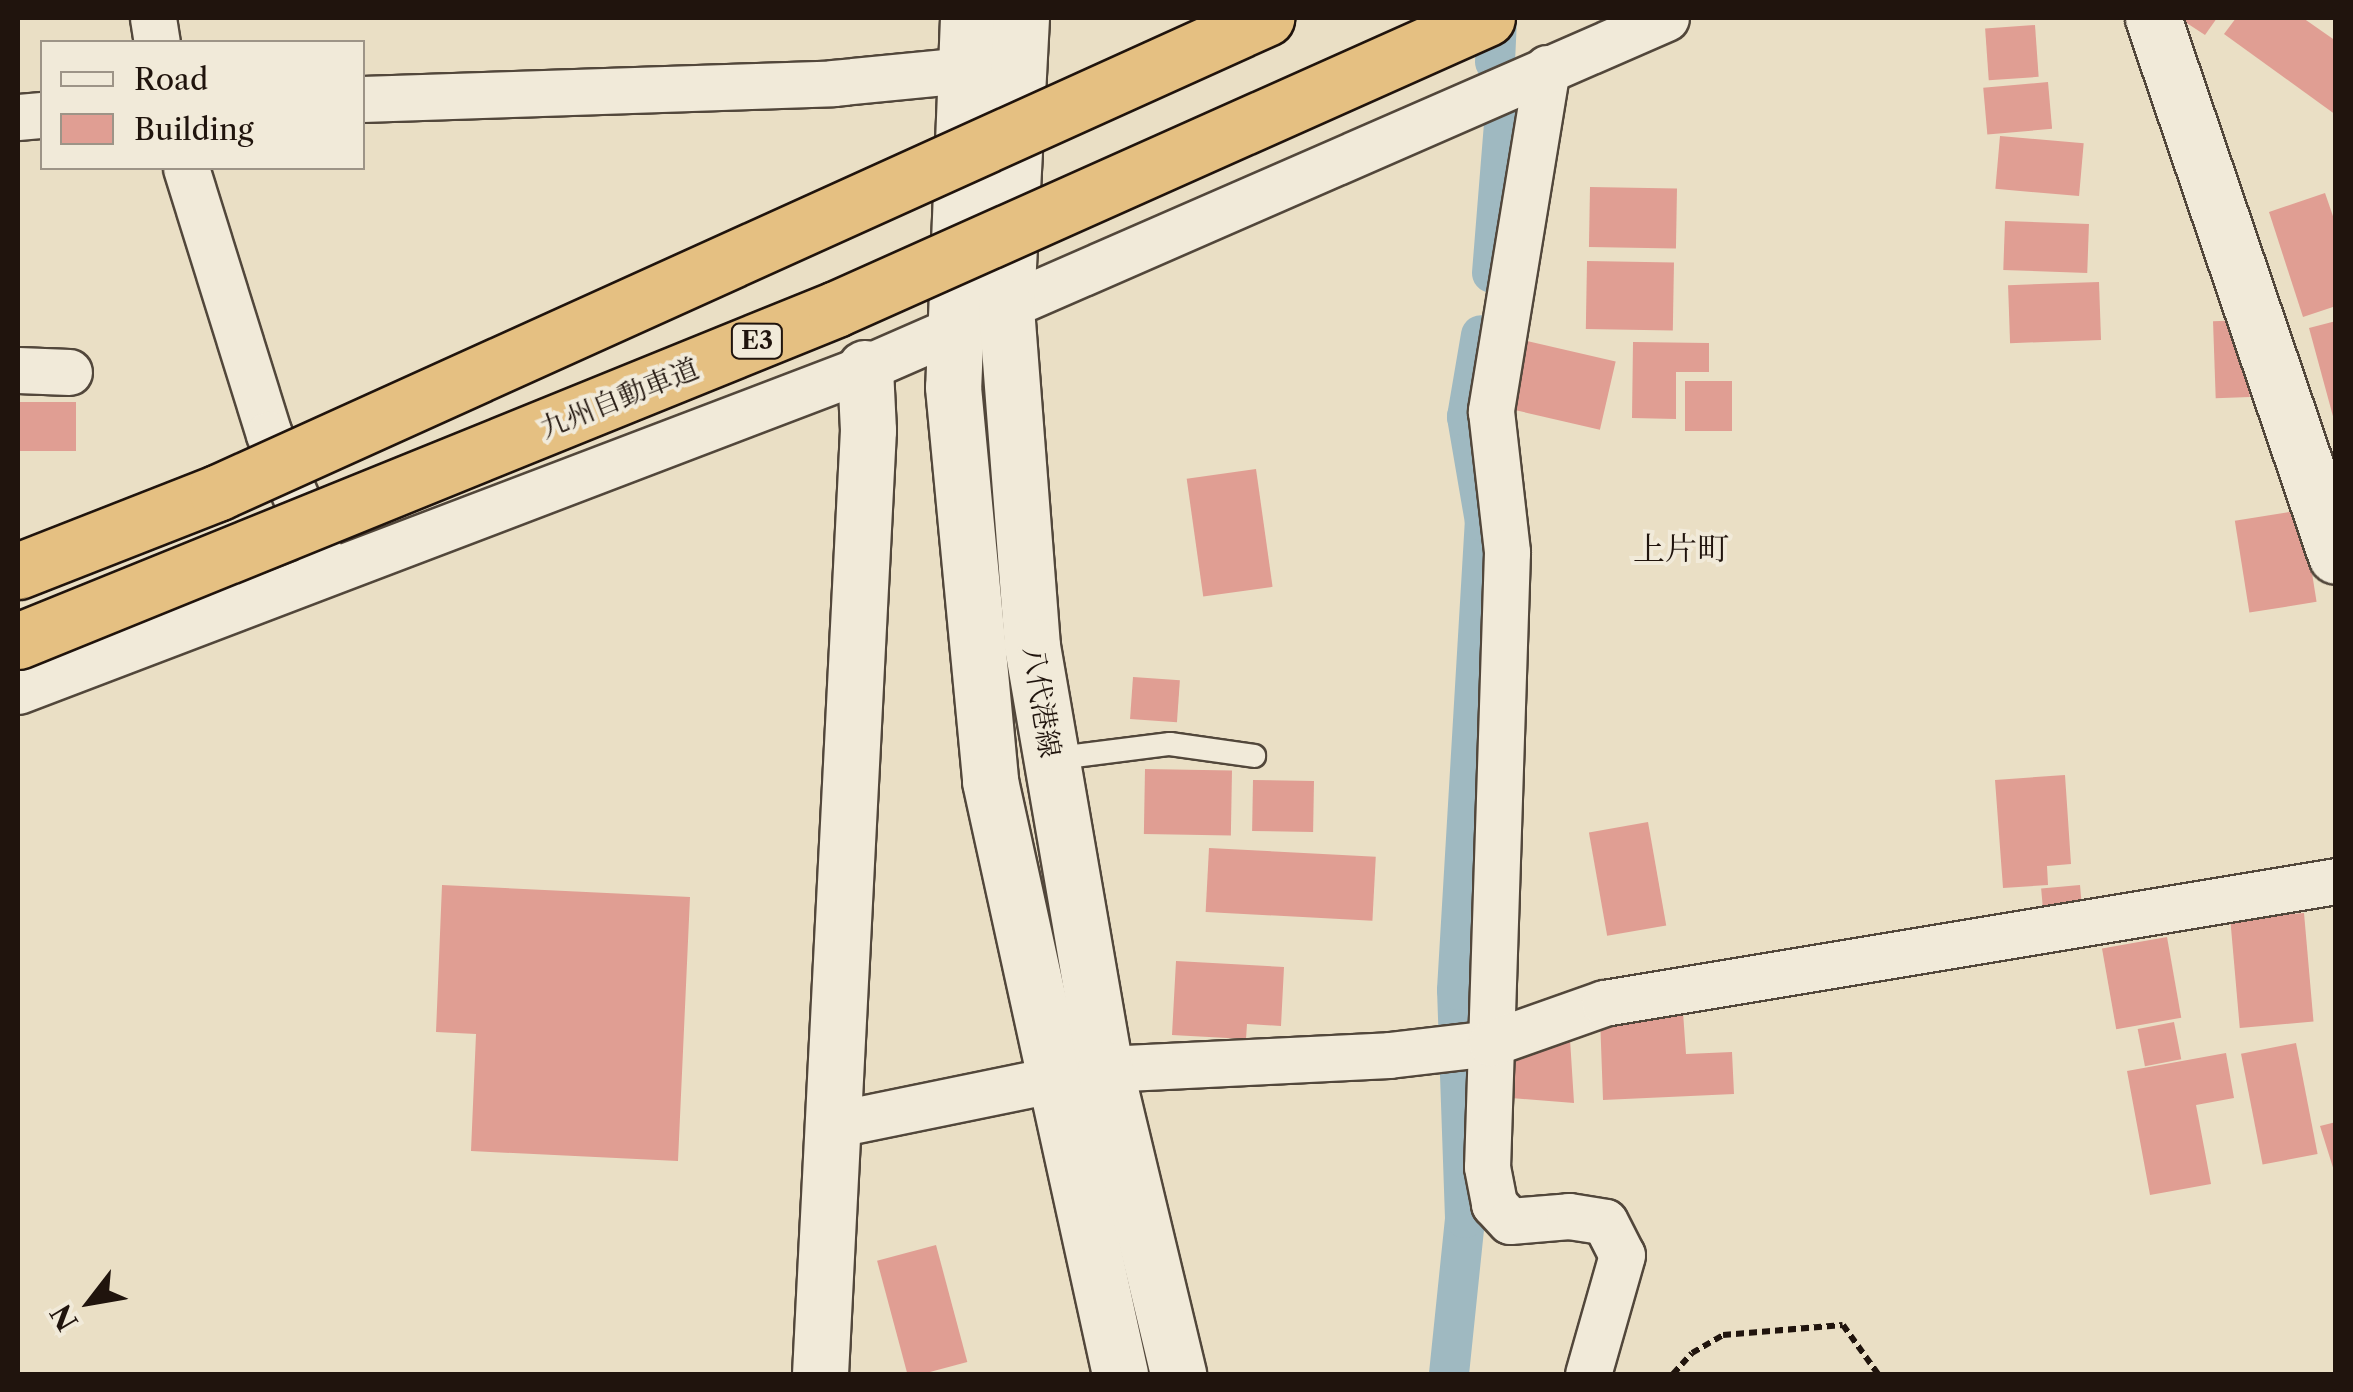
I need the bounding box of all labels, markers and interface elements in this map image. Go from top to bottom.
legend [40,40,365,170]
text: Road [134,61,208,98]
text: Building [134,111,254,148]
road number: E3 [730,321,784,361]
street label: 九州自動車道 [535,351,703,445]
district label: 上片町 [1633,530,1729,568]
street label: 八代港線 [1017,644,1067,760]
north arrow [40,1252,140,1352]
text: N [43,1298,85,1337]

